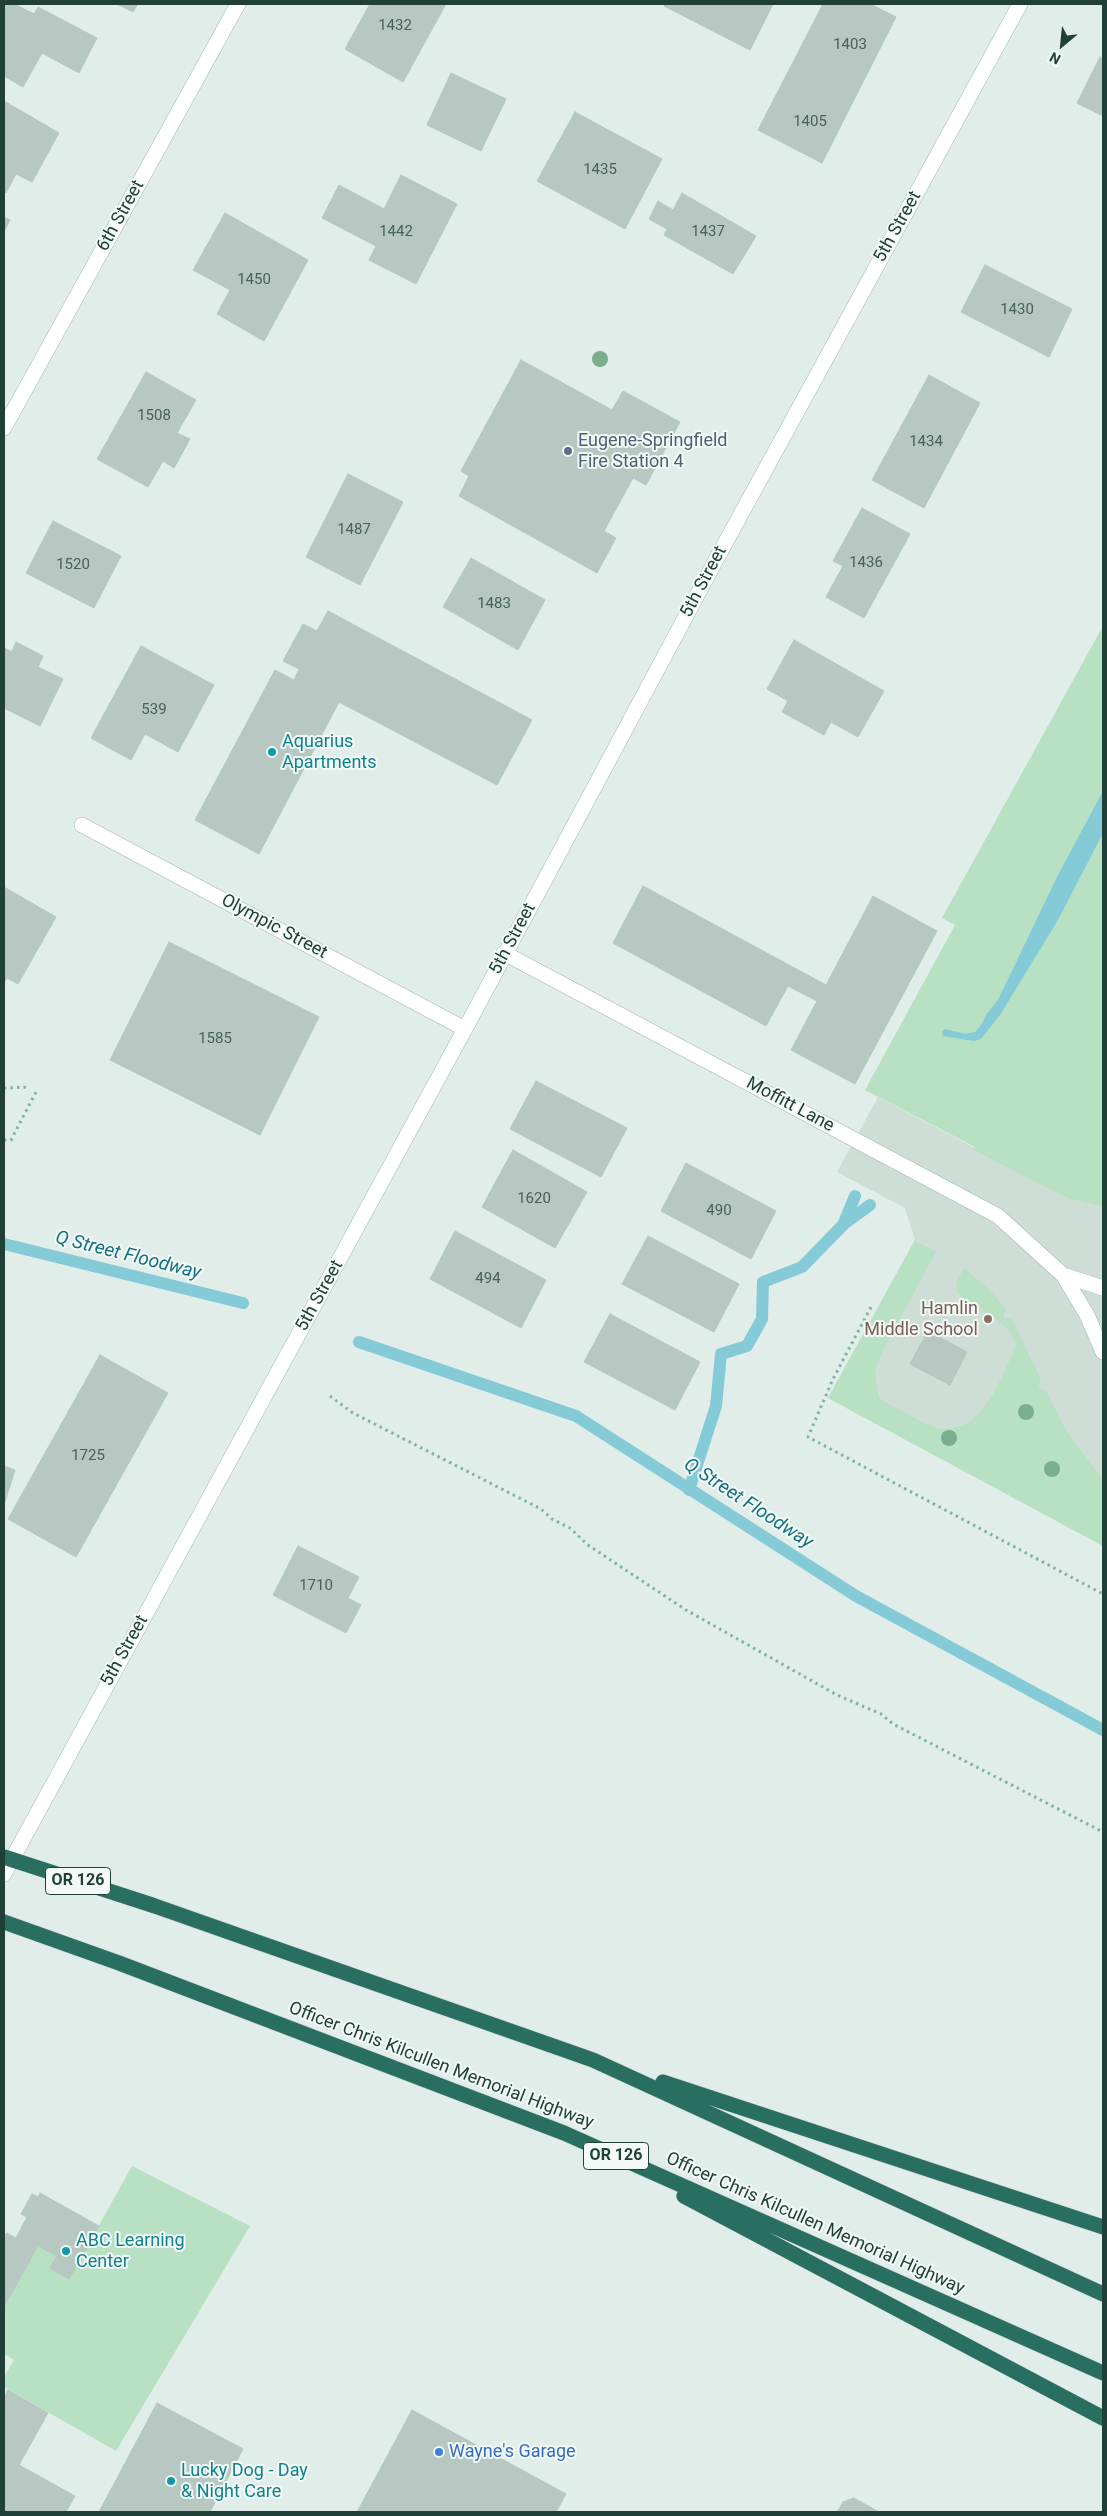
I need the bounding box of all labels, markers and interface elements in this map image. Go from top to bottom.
house number: 1432 [378,17,412,35]
north arrow [1037,20,1087,70]
house number: 1403 [833,36,867,54]
text: N [1047,49,1063,68]
house number: 1405 [793,113,827,131]
house number: 1435 [583,161,617,179]
street label: 6th Street [93,177,149,255]
street label: 5th Street [870,188,926,266]
house number: 1442 [379,223,413,241]
house number: 1437 [691,223,725,241]
house number: 1450 [237,271,271,289]
house number: 1430 [1000,301,1034,319]
house number: 1508 [137,407,171,425]
place label: Eugene-Springfield Fire Station 4 [578,430,727,472]
house number: 1434 [909,433,943,451]
marker: Eugene-Springfield Fire Station 4 [562,445,574,457]
house number: 1487 [337,521,371,539]
street label: 5th Street [676,543,732,621]
house number: 1436 [849,554,883,572]
house number: 1520 [56,556,90,574]
house number: 1483 [477,595,511,613]
house number: 539 [141,701,167,719]
place label: Aquarius Apartments [282,731,377,774]
marker: Aquarius Apartments [266,746,278,758]
street label: Olympic Street [217,890,331,964]
street label: 5th Street [485,900,541,978]
house number: 1585 [198,1030,232,1048]
street label: Moffitt Lane [742,1073,838,1137]
house number: 1620 [517,1190,551,1208]
house number: 490 [706,1202,732,1220]
water label: Q Street Floodway [53,1227,203,1285]
street label: 5th Street [292,1257,348,1335]
house number: 494 [475,1270,501,1288]
place label: Hamlin Middle School [864,1298,978,1340]
marker: Hamlin Middle School [982,1313,994,1325]
house number: 1725 [71,1447,105,1465]
water label: Q Street Floodway [679,1454,817,1554]
house number: 1710 [299,1577,333,1595]
street label: 5th Street [97,1612,153,1690]
road number: OR 126 [46,1868,110,1894]
street label: Officer Chris Kilcullen Memorial Highway [286,1998,596,2134]
road number: OR 126 [584,2142,648,2170]
street label: Officer Chris Kilcullen Memorial Highway [662,2148,968,2300]
place label: ABC Learning Center [76,2230,185,2272]
marker: ABC Learning Center [60,2245,72,2257]
place label: Wayne's Garage [449,2441,576,2463]
marker: Wayne's Garage [433,2446,445,2458]
place label: Lucky Dog - Day & Night Care [181,2460,308,2502]
marker: Lucky Dog - Day & Night Care [165,2475,177,2487]

